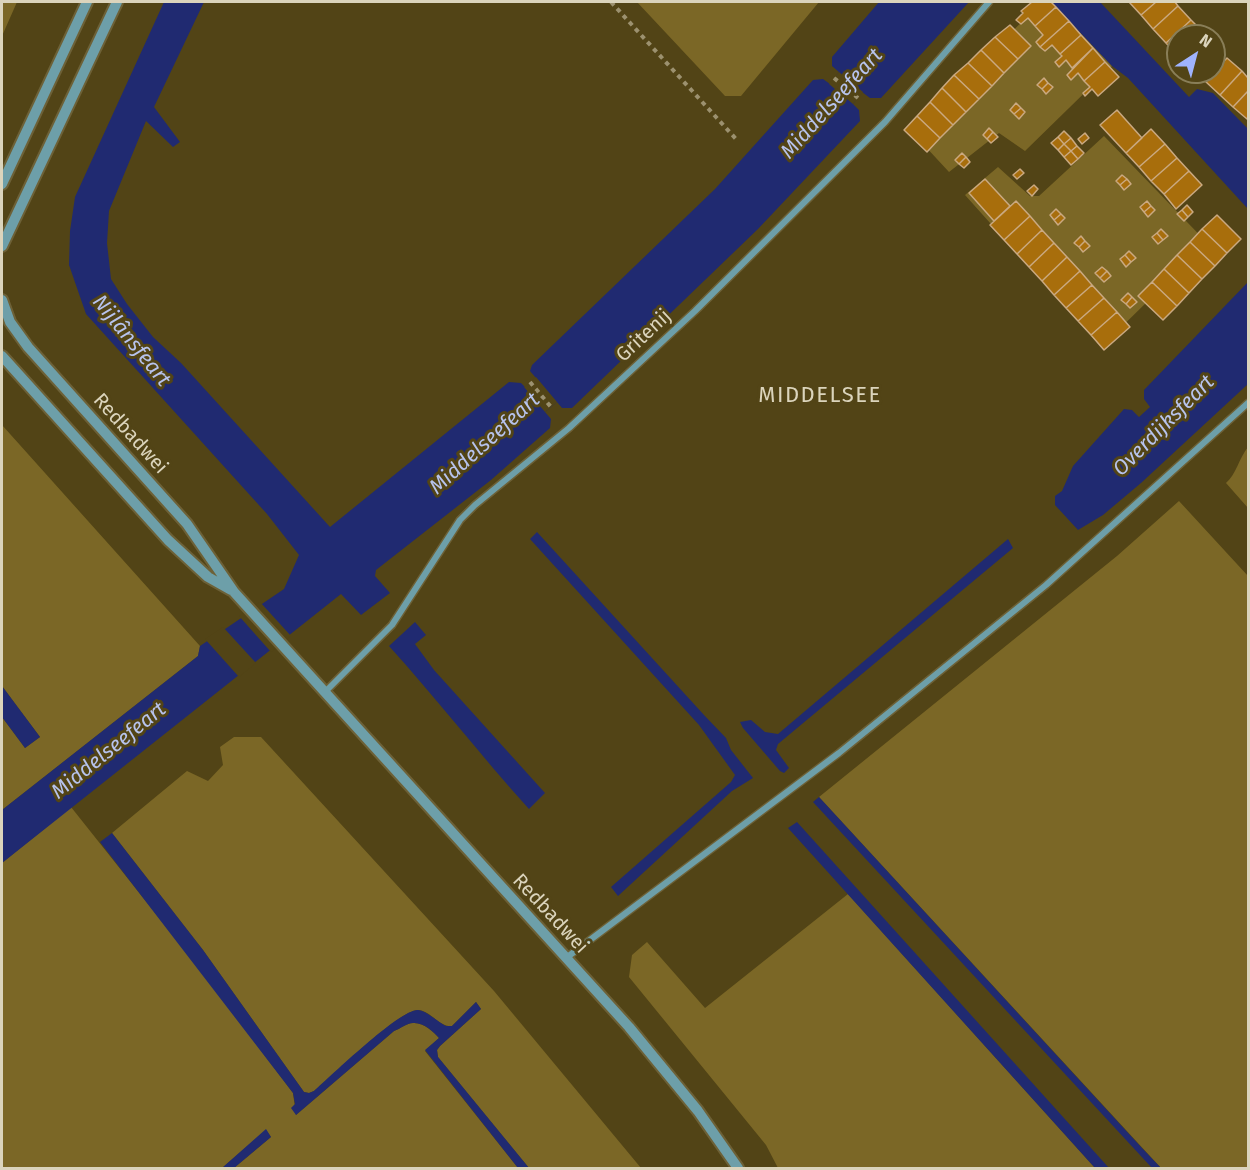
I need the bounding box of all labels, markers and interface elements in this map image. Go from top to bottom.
north arrow [1166,24,1226,84]
text: N [1196,30,1216,51]
water label: Middelseefeart [776,44,888,164]
water label: Nijlânsfeart [86,290,176,392]
street label: Gritenij [611,304,677,368]
water label: Overdijksfeart [1108,370,1220,482]
district label: MIDDELSEE [758,383,882,409]
water label: Middelseefeart [425,388,545,500]
street label: Redbadwei [88,389,172,479]
water label: Middelseefeart [47,697,171,805]
street label: Redbadwei [507,869,593,959]

